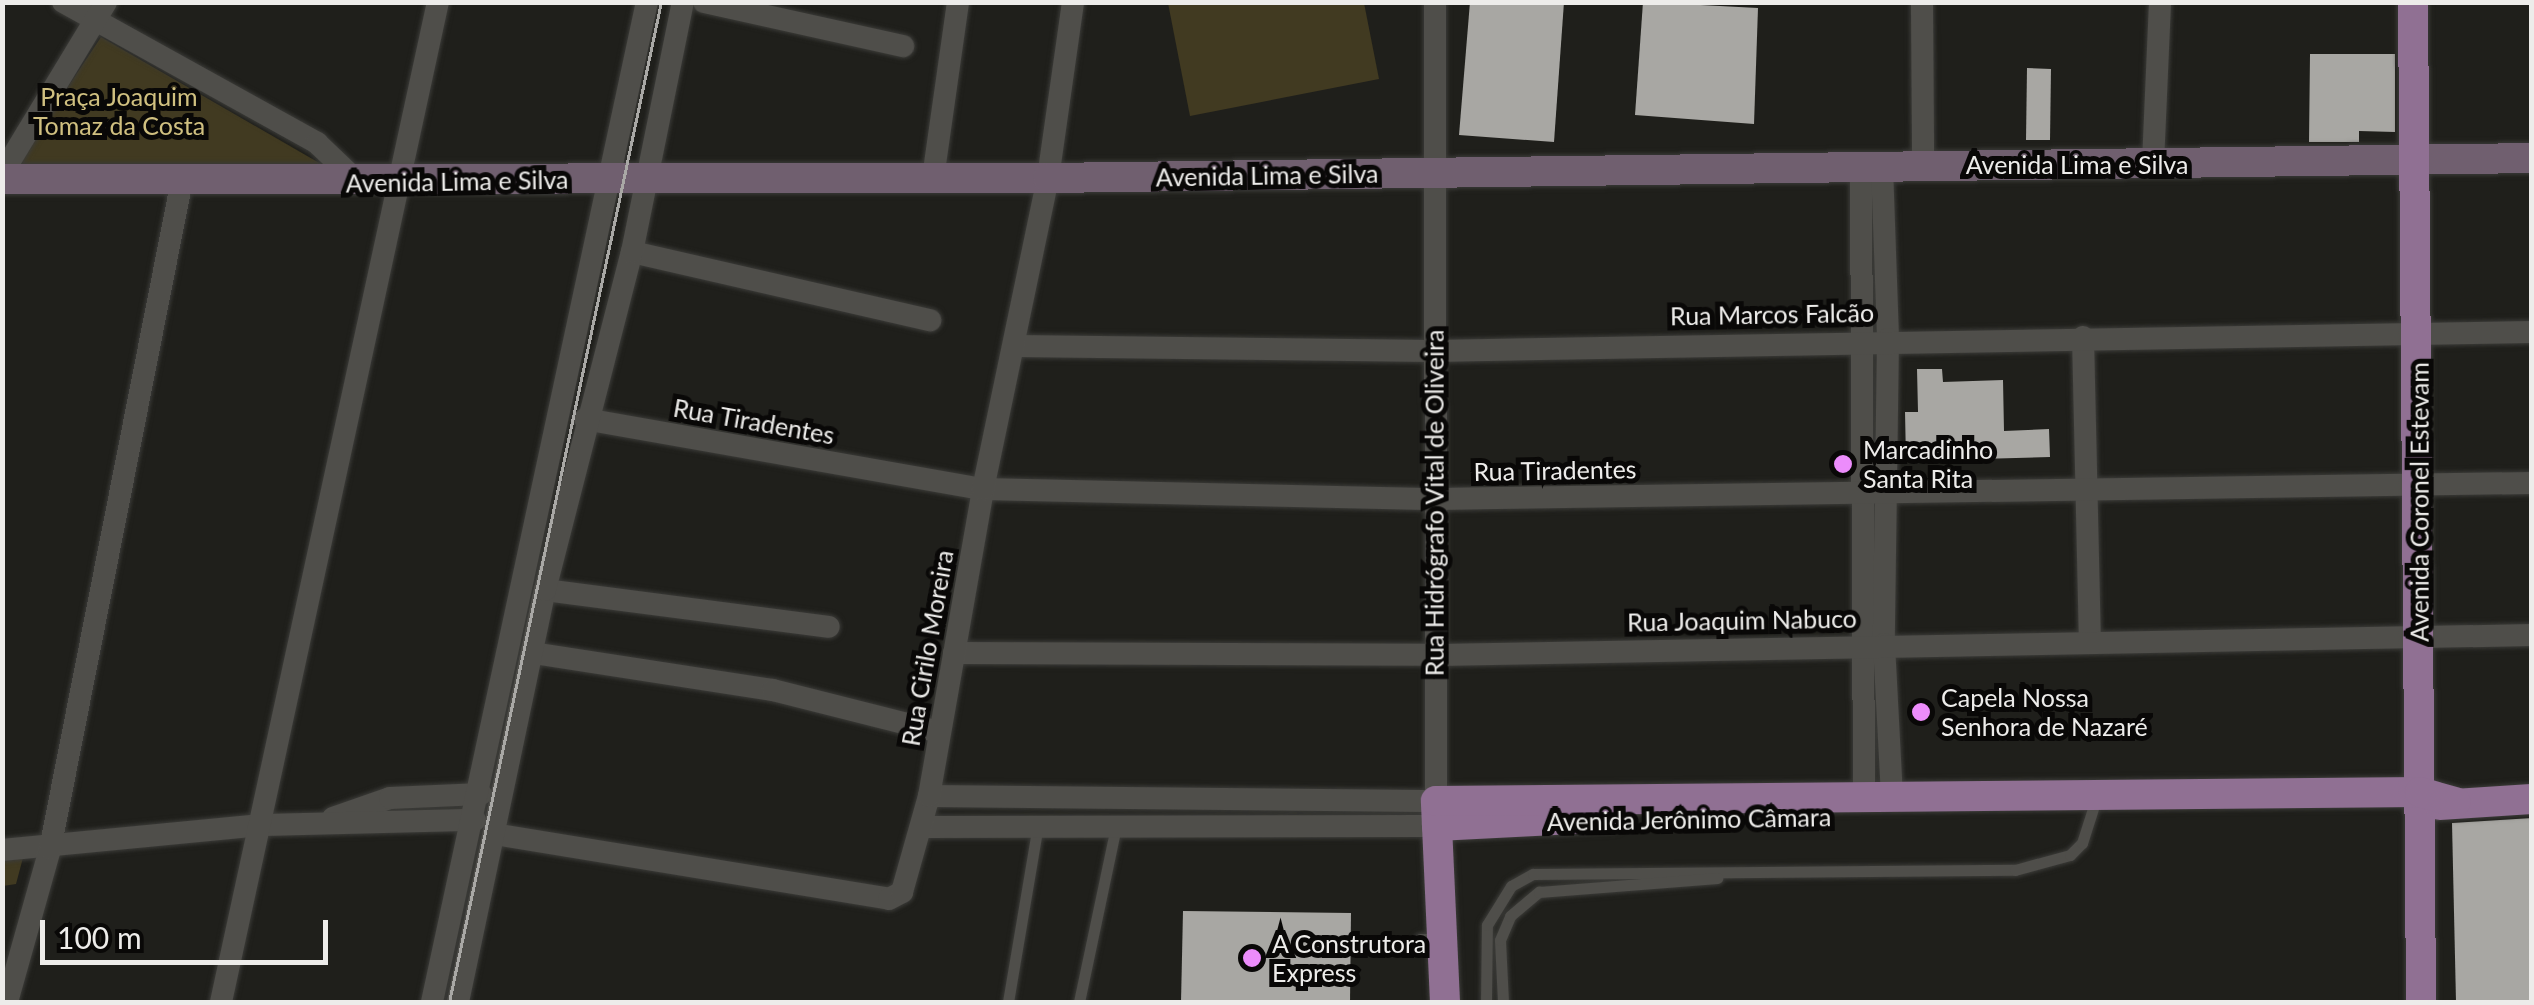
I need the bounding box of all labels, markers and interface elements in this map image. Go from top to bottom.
park label: Praça Joaquim Tomaz da Costa [33,82,205,141]
street label: Avenida Lima e Silva [1966,149,2188,179]
street label: Avenida Lima e Silva [1155,158,1379,192]
street label: Avenida Lima e Silva [345,164,569,198]
street label: Rua Marcos Falcão [1670,297,1874,331]
street label: Rua Hidrógrafo Vital de Oliveira [1419,329,1449,677]
street label: Avenida Coronel Estevam [2404,362,2434,642]
street label: Rua Tiradentes [671,392,837,450]
place label: Marcadinho Santa Rita [1863,435,1993,494]
marker: Marcadinho Santa Rita [1832,453,1854,475]
street label: Rua Tiradentes [1473,454,1637,486]
street label: Rua Cirilo Moreira [895,548,959,748]
street label: Rua Joaquim Nabuco [1627,603,1857,637]
place label: Capela Nossa Senhora de Nazaré [1941,683,2148,742]
marker: Capela Nossa Senhora de Nazaré [1910,701,1932,723]
street label: Avenida Jerônimo Câmara [1546,802,1832,836]
scale bar [45,900,332,962]
text: 100 m [57,919,142,955]
place label: A Construtora Express [1272,929,1427,988]
marker: A Construtora Express [1241,947,1263,969]

